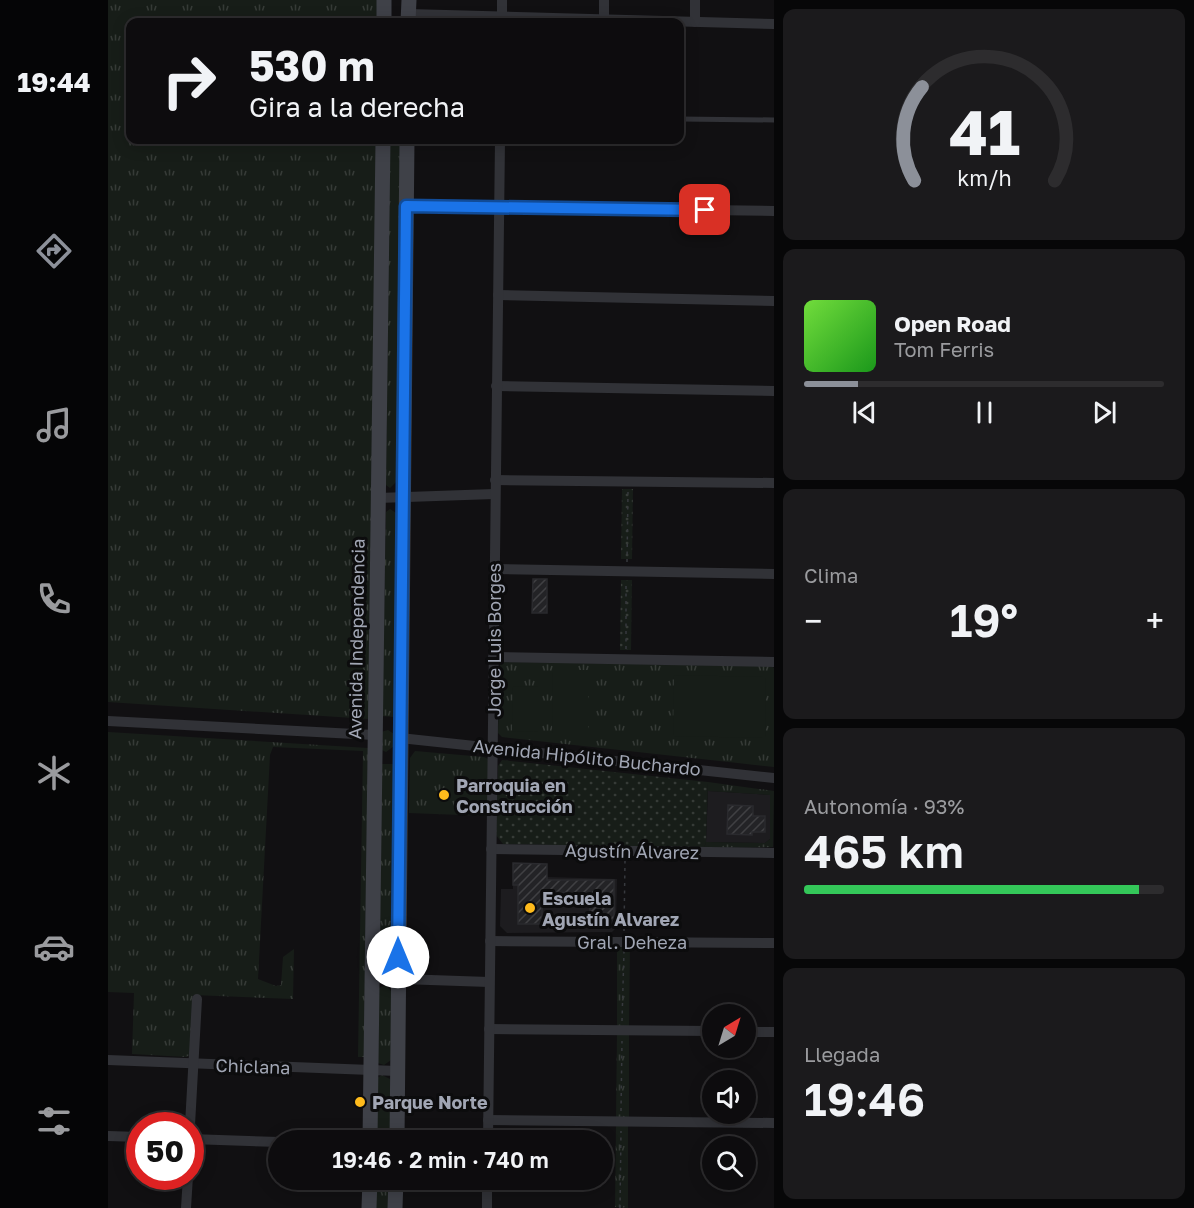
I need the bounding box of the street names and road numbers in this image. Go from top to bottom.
street label: Avenida Independencia [343,538,369,740]
street label: Jorge Luis Borges [483,563,505,717]
street label: Avenida Hipólito Buchardo [472,734,702,780]
street label: Agustín Álvarez [565,839,699,863]
street label: Gral. Deheza [577,931,687,953]
street label: Chiclana [215,1054,291,1078]

